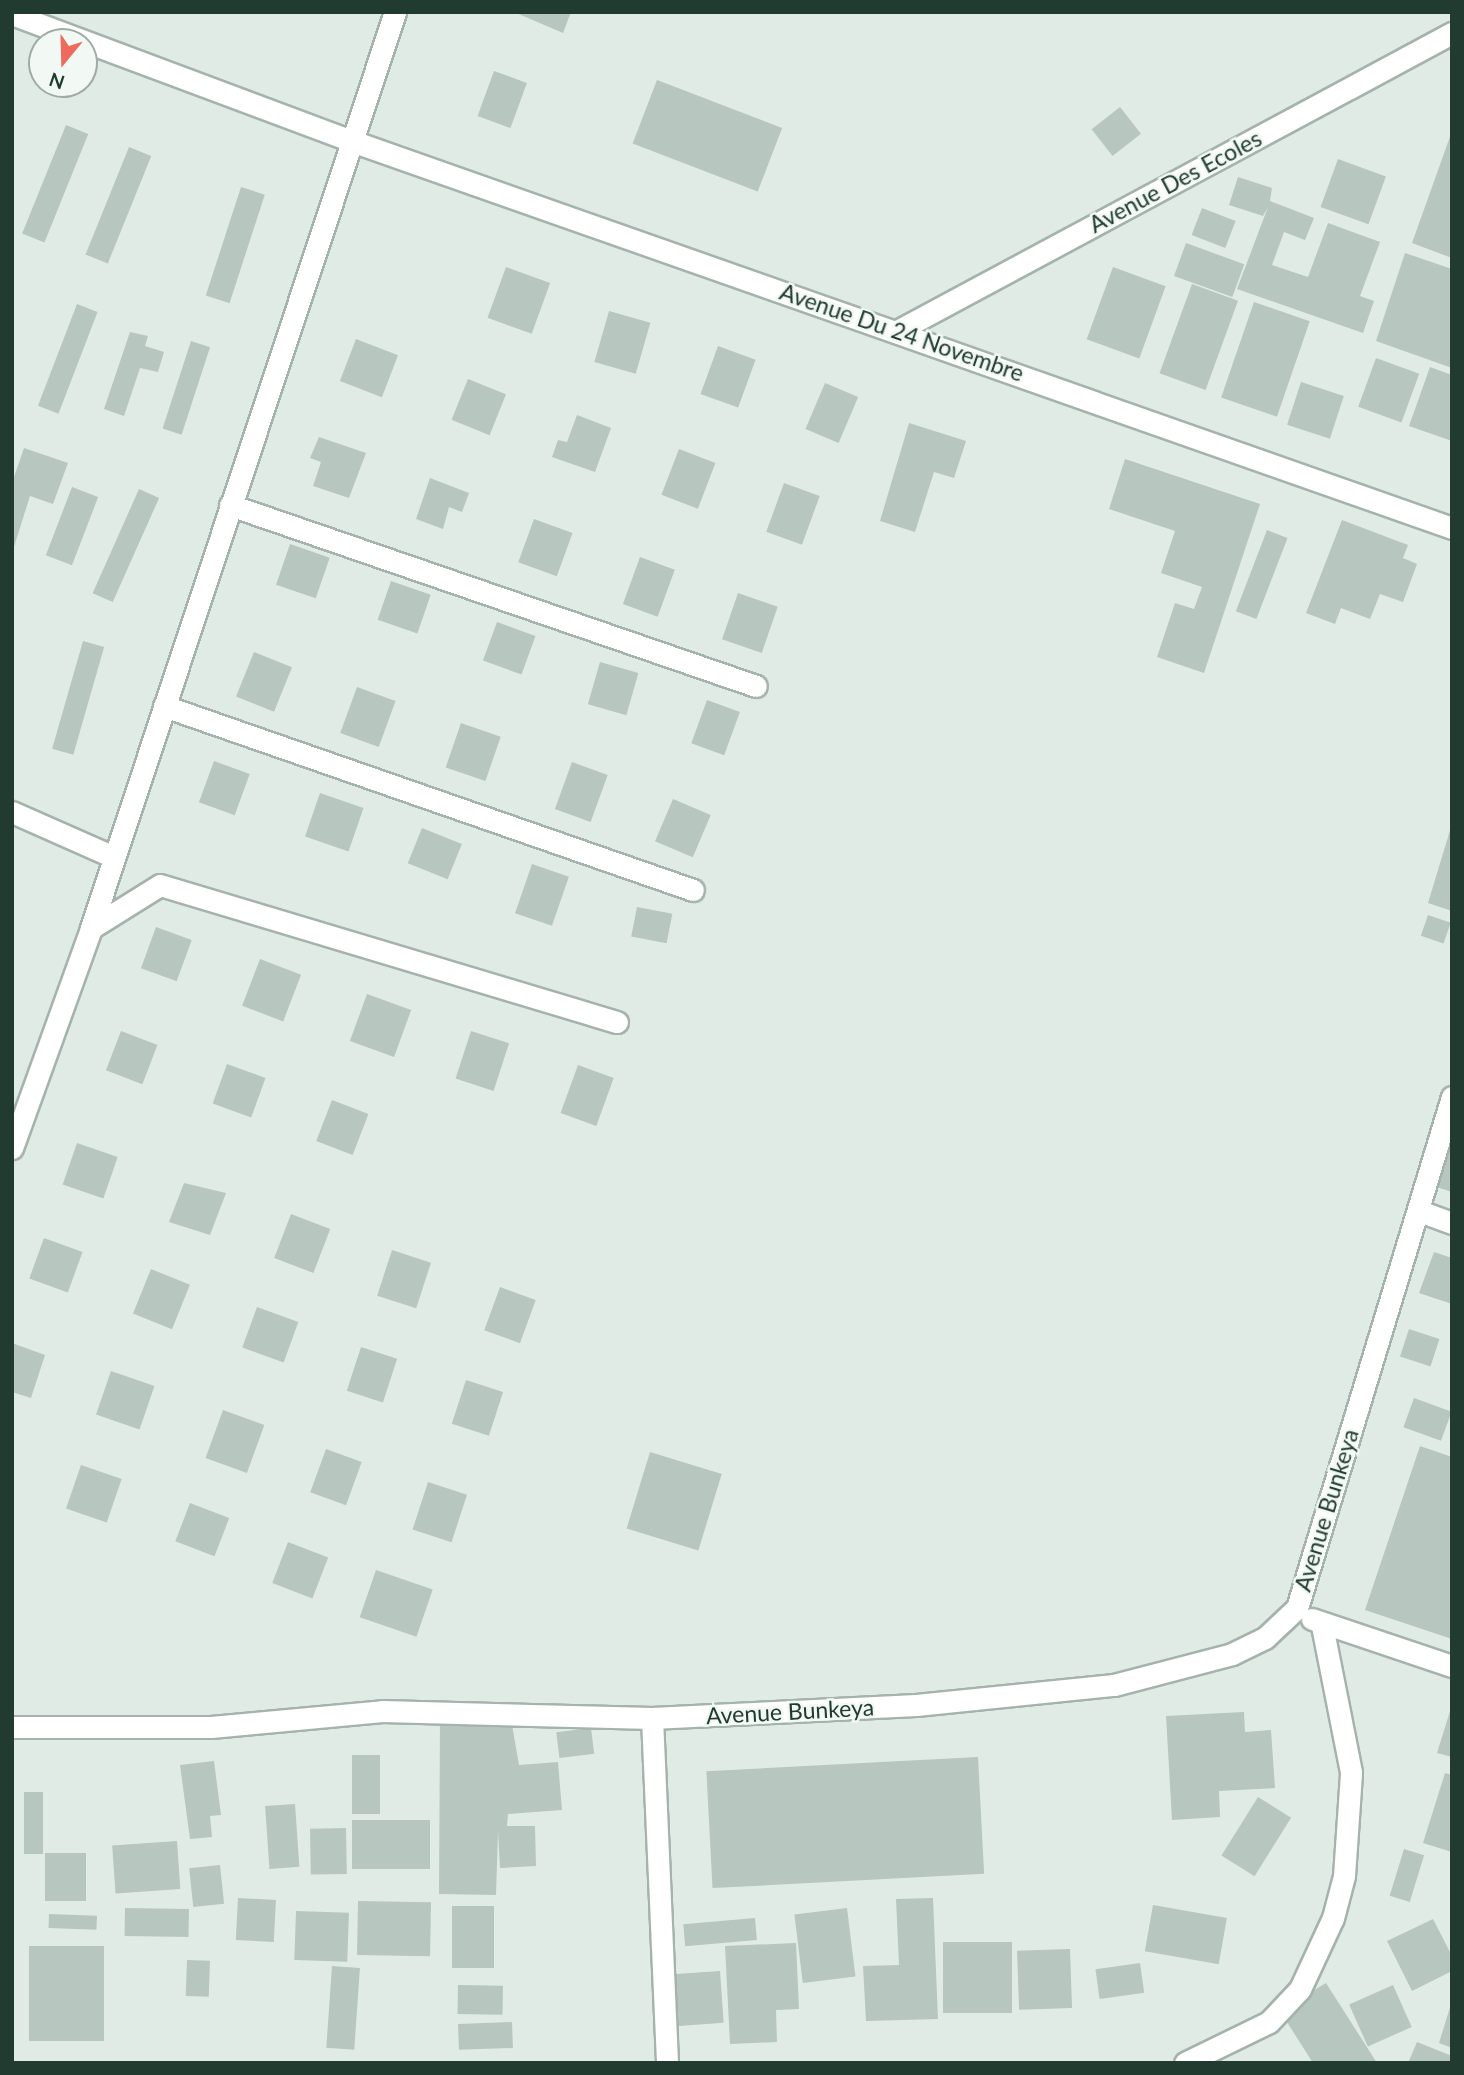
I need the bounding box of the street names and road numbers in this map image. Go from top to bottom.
street label: Avenue Des Ecoles [1084,124,1266,238]
street label: Avenue Du 24 Novembre [776,277,1028,387]
street label: Avenue Bunkeya [1288,1426,1364,1594]
street label: Avenue Bunkeya [705,1693,875,1729]

